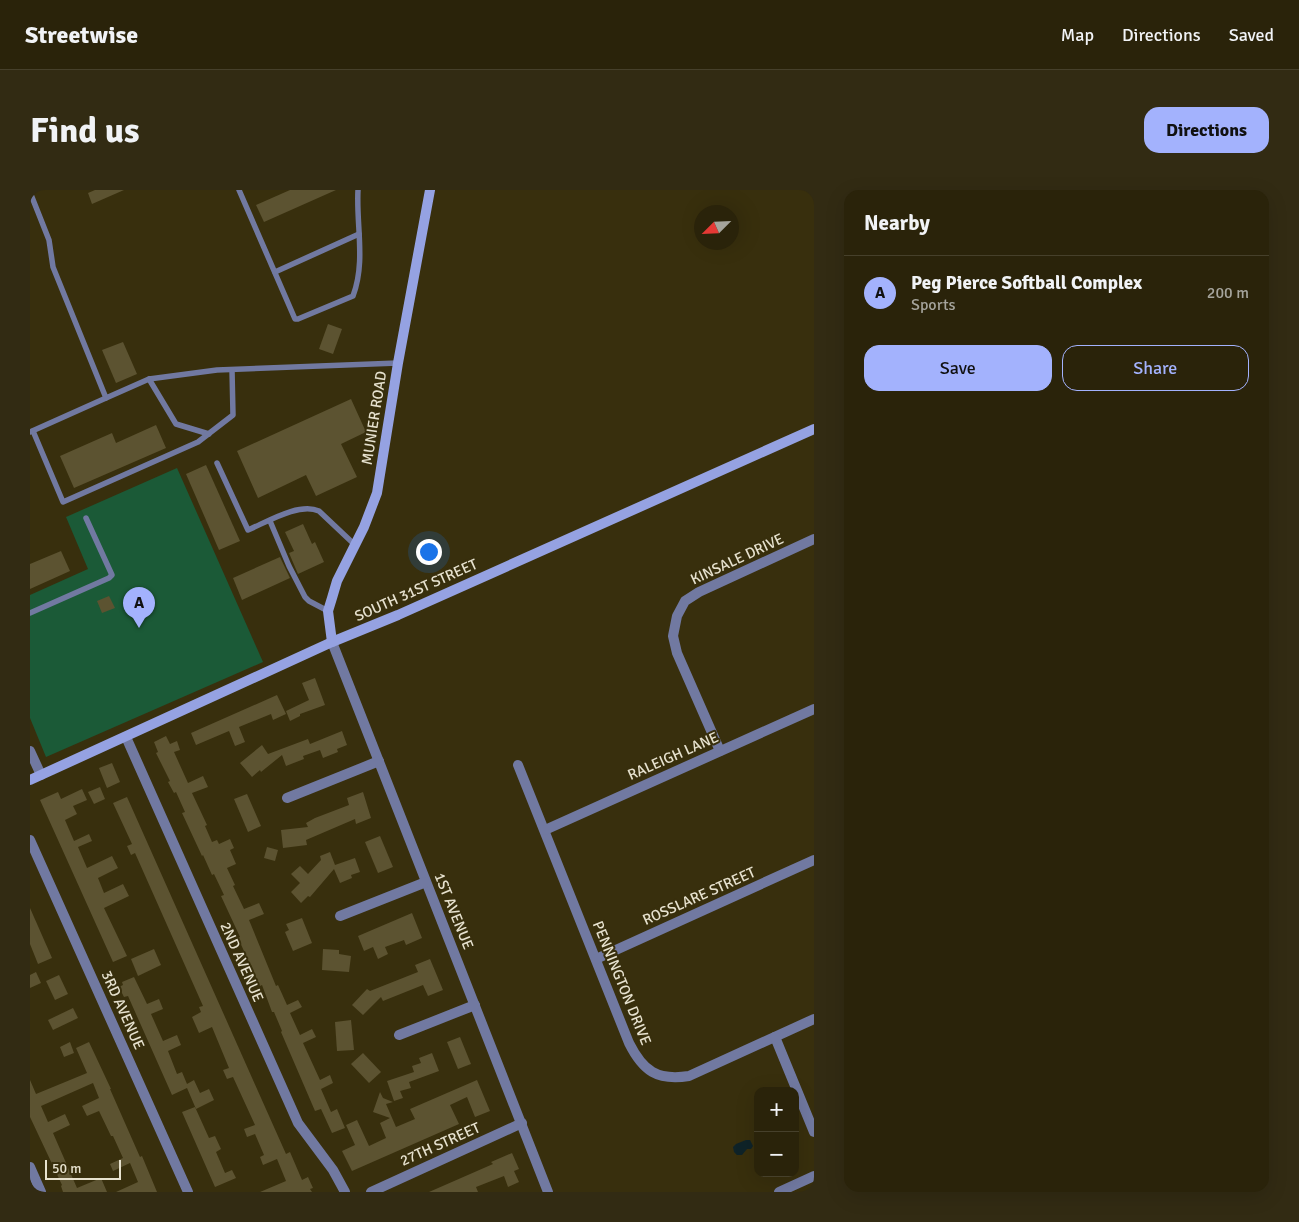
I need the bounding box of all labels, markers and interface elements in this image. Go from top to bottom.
text: Streetwise [25,20,138,50]
text: Map [1061,24,1094,46]
text: Directions [1122,24,1201,46]
text: Saved [1229,24,1274,46]
button: Directions [1144,107,1269,153]
text: Find us [30,109,140,152]
north arrow [694,205,739,250]
text: Nearby [864,210,930,236]
text: Peg Pierce Softball Complex [911,271,1142,295]
text: A [875,283,885,303]
text: 200 m [1207,283,1249,303]
text: Sports [911,295,956,315]
button: Save [864,345,1052,391]
button: Share [1062,345,1249,391]
street label: MUNIER ROAD [358,370,390,466]
street label: KINSALE DRIVE [688,530,786,588]
your location [416,539,442,565]
street label: SOUTH 31ST STREET [352,555,481,625]
pin: A [123,587,155,628]
street label: RALEIGH LANE [625,728,721,784]
street label: ROSSLARE STREET [640,863,759,929]
street label: 1ST AVENUE [430,870,478,952]
street label: PENNINGTON DRIVE [589,918,655,1048]
street label: 2ND AVENUE [216,919,268,1005]
street label: 3RD AVENUE [98,968,148,1052]
map controls [754,1087,799,1177]
button: + [754,1087,799,1132]
street label: 27TH STREET [397,1118,483,1170]
button: − [754,1132,799,1177]
scale bar [45,1157,121,1180]
text: 50 m [52,1160,81,1177]

